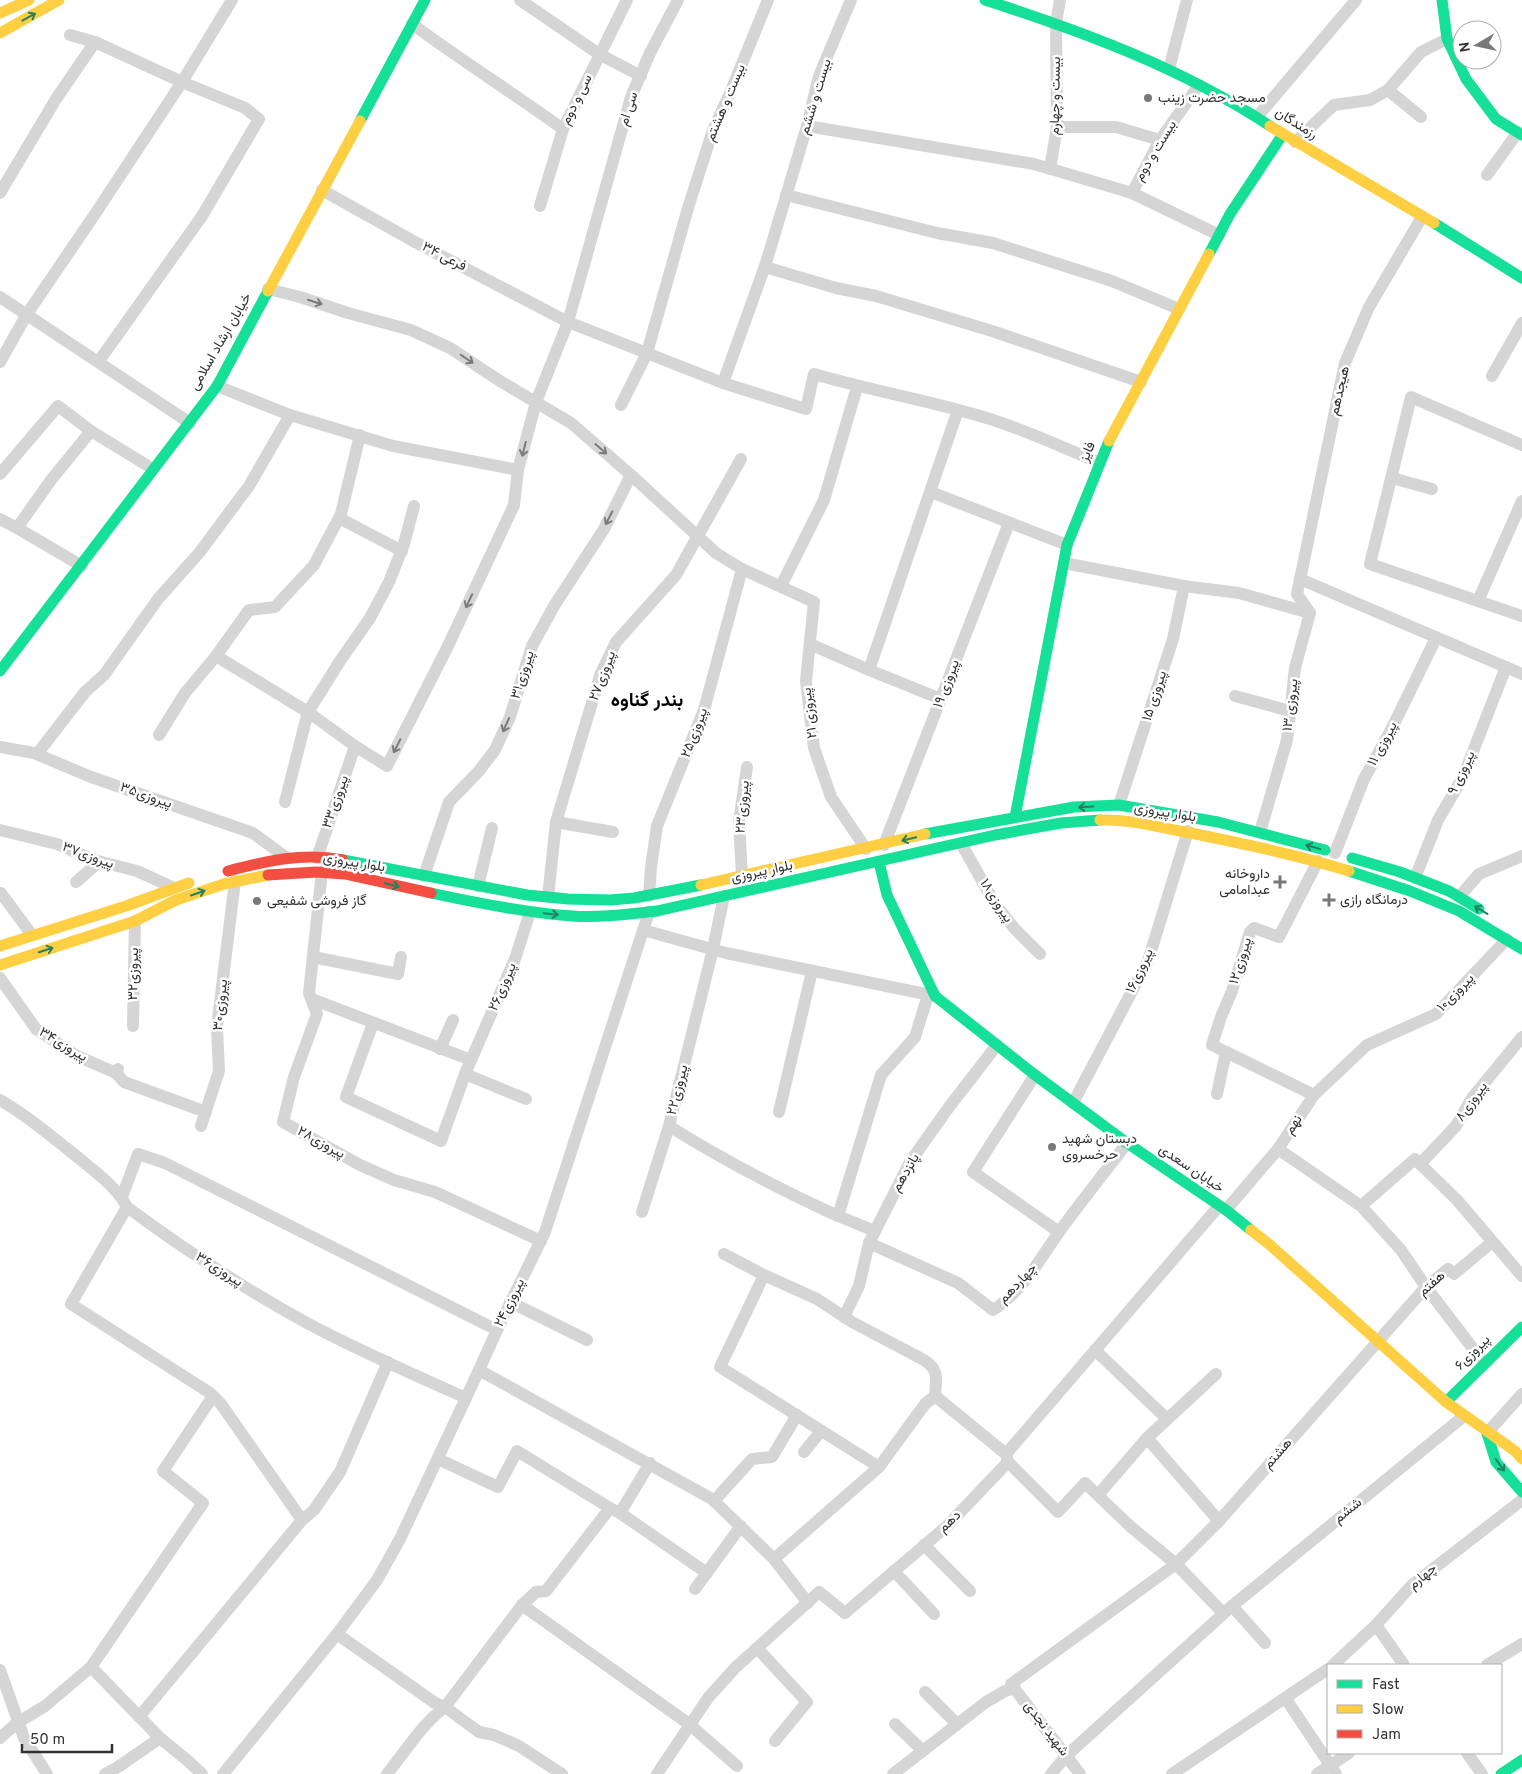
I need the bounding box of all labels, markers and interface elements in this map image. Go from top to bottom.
one-way arrow [22,11,36,21]
north arrow [1452,20,1502,70]
text: N [1456,40,1475,53]
street label: بیست و چهارم [1047,56,1065,136]
street label: بیست و ششم [796,57,836,137]
street label: بیست و هشتم [702,62,750,144]
street label: سی و دوم [557,72,597,128]
street label: سی ام [616,90,642,128]
place label: مسجد حضرت زینب [1158,90,1266,107]
marker: مسجد حضرت زینب [1142,92,1154,104]
street label: رزمندگان [1272,104,1321,144]
street label: بیست و دوم [1131,117,1181,185]
street label: فرعی ۳۴ [419,239,469,275]
street label: خیابان ارشاد اسلامی [186,290,256,394]
one-way arrow [307,298,323,307]
one-way arrow [459,354,473,364]
street label: هیجدهم [1326,364,1354,417]
street label: فایز [1076,439,1100,466]
one-way arrow [519,441,528,457]
one-way arrow [595,443,608,455]
one-way arrow [604,510,613,525]
one-way arrow [464,593,474,608]
street label: پیروزی۳۱ [507,649,539,701]
street label: پیروزی۲۷ [586,649,620,703]
street label: پیروزی ۱۹ [930,657,964,711]
street label: پیروزی ۱۵ [1139,668,1171,723]
street label: پیروزی ۱۳ [1279,677,1303,732]
street label: پیروزی ۲۱ [798,686,822,739]
district label: بندر گناوه [611,689,683,713]
street label: پیروزی۲۵ [678,705,712,760]
one-way arrow [501,717,510,732]
street label: پیروزی ۱۱ [1364,719,1402,769]
one-way arrow [392,738,401,753]
street label: پیروزی ۹ [1444,748,1480,798]
street label: پیروزی۳۳ [319,773,353,831]
street label: پیروزی۳۵ [118,779,174,813]
street label: پیروزی۲۳ [732,780,754,834]
street label: بلوار پیروزی [1133,800,1197,826]
one-way arrow [1078,802,1094,811]
one-way arrow [901,835,917,844]
street label: پیروزی۳۷ [60,839,116,873]
one-way arrow [1306,842,1322,851]
street label: بلوار پیروزی [322,850,386,876]
street label: بلوار پیروزی [730,857,794,887]
place label: داروخانه عبدامامی [1219,866,1270,899]
street label: پیروزی۱۸ [976,876,1016,926]
marker: داروخانه عبدامامی [1274,876,1286,888]
one-way arrow [383,881,399,890]
one-way arrow [190,888,205,897]
place label: درمانگاه رازی [1340,892,1408,909]
place label: گاز فروشی شفیعی [267,893,366,910]
marker: درمانگاه رازی [1322,893,1336,907]
marker: گاز فروشی شفیعی [251,895,263,907]
one-way arrow [1474,905,1488,915]
one-way arrow [543,909,559,919]
street label: پیروزی۱۲ [1226,935,1256,986]
one-way arrow [38,945,54,954]
street label: پیروزی۱۶ [1122,946,1158,996]
street label: پیروزی۳۲ [125,947,143,1001]
street label: پیروزی۲۶ [485,960,521,1014]
street label: پیروزی۱۰ [1434,970,1478,1016]
street label: پیروزی۳۰ [210,978,232,1032]
street label: پیروزی۳۴ [36,1024,91,1066]
street label: پیروزی۲۲ [664,1063,692,1117]
street label: پیروزی۸ [1452,1079,1492,1125]
street label: نهم [1281,1112,1307,1138]
street label: پیروزی۲۸ [294,1123,348,1163]
place label: دبستان شهید حرخسروی [1062,1131,1137,1164]
marker: دبستان شهید حرخسروی [1046,1141,1058,1153]
street label: خیابان سعدی [1155,1141,1227,1197]
street label: پانزدهم [888,1151,924,1195]
street label: پیروزی۳۶ [192,1249,246,1291]
street label: چهاردهم [995,1260,1041,1308]
street label: هفتم [1415,1267,1449,1301]
street label: پیروزی۲۴ [491,1276,529,1330]
street label: پیروزی۶ [1452,1332,1494,1374]
street label: هشتم [1260,1435,1296,1473]
one-way arrow [1495,1458,1505,1472]
street label: ششم [1330,1494,1366,1528]
street label: دهم [935,1507,965,1537]
street label: چهارم [1405,1560,1441,1594]
legend [1327,1664,1502,1754]
text: Fast [1372,1676,1400,1695]
street label: شهید نجدی [1020,1698,1072,1760]
text: Slow [1372,1701,1404,1720]
scale bar [22,1722,112,1754]
text: Jam [1372,1726,1401,1745]
text: 50 m [30,1731,65,1750]

